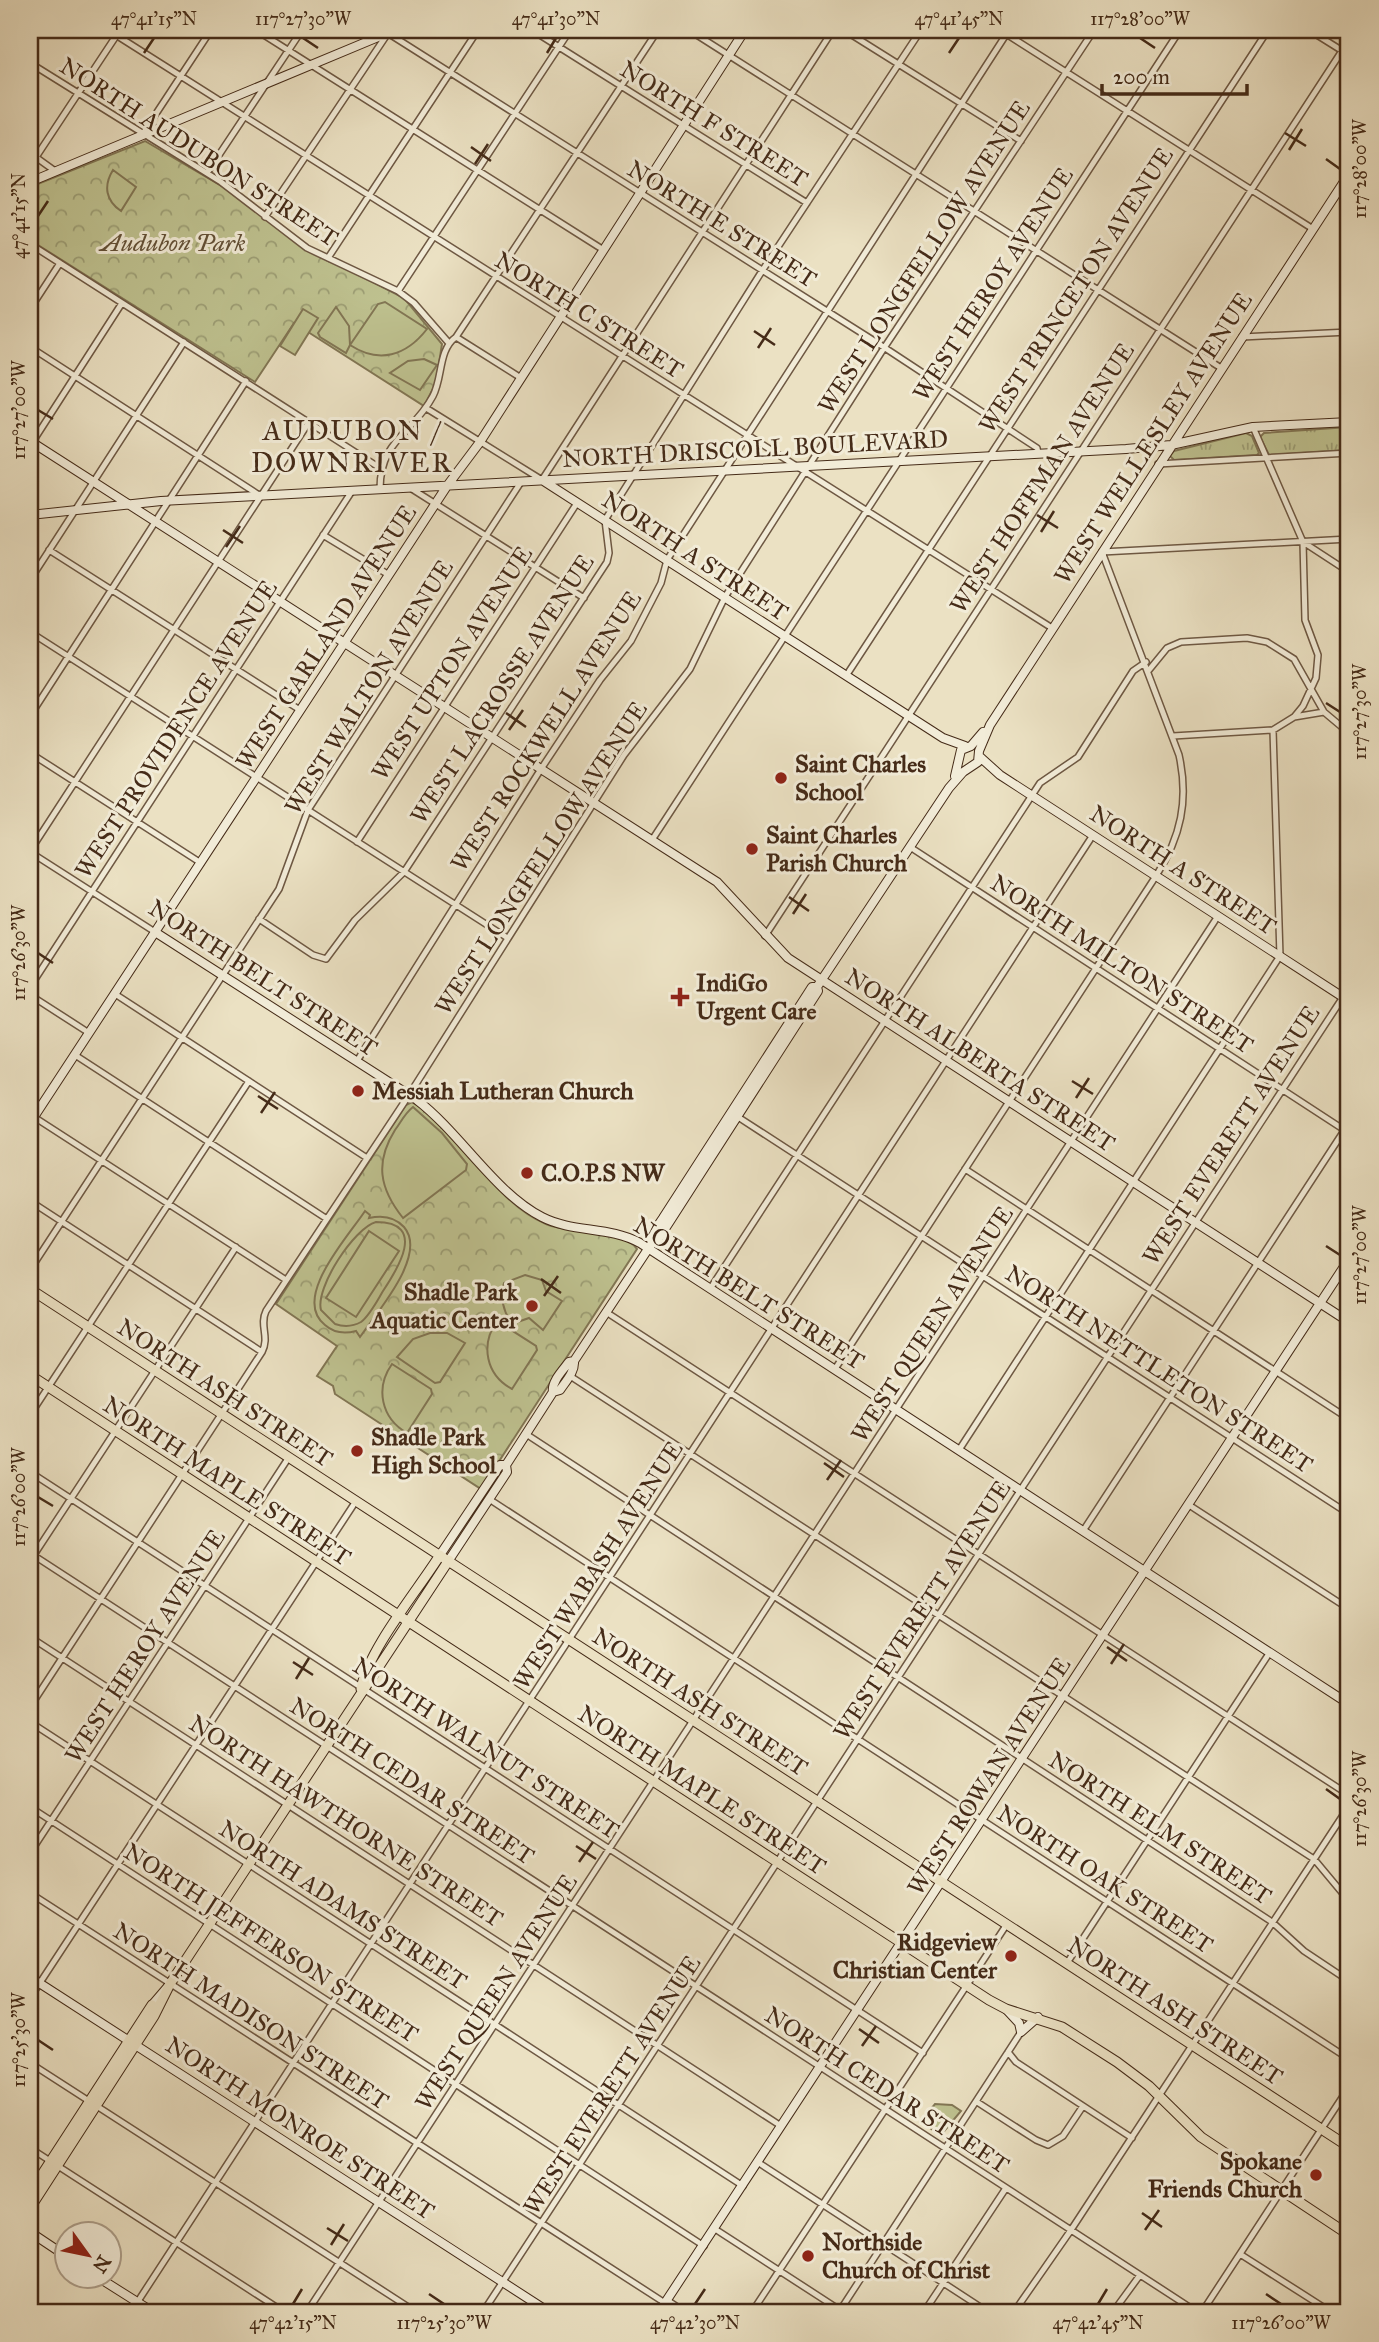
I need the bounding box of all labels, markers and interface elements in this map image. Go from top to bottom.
text: 47°41'15"N [111,8,197,30]
text: 117°27'30"W [255,8,352,30]
text: 47°41'30"N [512,8,600,30]
text: 47°41'45"N [914,8,1004,30]
text: 117°28'00"W [1090,8,1191,30]
street label: NORTH AUDUBON STREET [54,51,344,253]
scale bar [1102,52,1248,96]
street label: NORTH F STREET [614,54,814,194]
text: 200 m [1113,64,1170,90]
street label: WEST LONGFELLOW AVENUE [811,95,1037,419]
text: 117°28'00"W [1349,118,1371,219]
street label: WEST PRINCETON AVENUE [972,141,1180,439]
street label: NORTH E STREET [622,154,822,294]
street label: WEST HEROY AVENUE [906,162,1080,406]
text: 47°41'15"N [8,173,30,259]
park label: Audubon Park [98,228,246,258]
street label: NORTH C STREET [489,245,689,385]
street label: WEST WELLESLEY AVENUE [1047,287,1259,589]
street label: WEST HOFFMAN AVENUE [943,337,1141,619]
text: 117°27'00"W [8,359,30,460]
district label: AUDUBON / DOWNRIVER [251,413,453,480]
street label: NORTH DRISCOLL BOULEVARD [561,424,949,474]
street label: NORTH A STREET [596,484,794,628]
street label: WEST GARLAND AVENUE [229,499,423,775]
street label: WEST UPTON AVENUE [365,540,539,786]
street label: WEST LACROSSE AVENUE [404,549,600,829]
street label: WEST WALTON AVENUE [278,554,460,820]
street label: WEST PROVIDENCE AVENUE [68,574,284,884]
street label: WEST ROCKWELL AVENUE [444,585,648,877]
text: 117°27'30"W [1349,663,1371,760]
street label: WEST LONGFELLOW AVENUE [428,696,654,1020]
place label: Saint Charles School [795,749,926,807]
marker: Saint Charles School [773,770,789,786]
street label: NORTH A STREET [1084,798,1282,942]
place label: Saint Charles Parish Church [766,820,908,878]
marker: Saint Charles Parish Church [744,841,760,857]
street label: NORTH MILTON STREET [985,868,1259,1060]
street label: NORTH BELT STREET [143,893,383,1063]
text: 117°26'30"W [8,904,30,1001]
street label: NORTH ALBERTA STREET [839,961,1121,1159]
place label: IndiGo Urgent Care [696,968,816,1026]
marker: IndiGo Urgent Care [670,987,690,1007]
street label: WEST EVERETT AVENUE [1136,1000,1326,1270]
place label: Messiah Lutheran Church [372,1076,634,1106]
marker: Messiah Lutheran Church [350,1083,366,1099]
place label: C.O.P.S NW [541,1158,666,1188]
marker: C.O.P.S NW [519,1165,535,1181]
street label: WEST QUEEN AVENUE [844,1200,1020,1448]
text: 117°27'00"W [1349,1204,1371,1305]
street label: NORTH BELT STREET [628,1210,870,1376]
street label: NORTH NETTLETON STREET [1000,1258,1318,1480]
place label: Shadle Park Aquatic Center [369,1277,519,1335]
marker: Shadle Park Aquatic Center [524,1298,540,1314]
street label: NORTH ASH STREET [112,1312,338,1474]
street label: NORTH MAPLE STREET [97,1390,357,1572]
place label: Shadle Park High School [371,1422,497,1480]
street label: WEST WABASH AVENUE [506,1435,690,1695]
marker: Shadle Park High School [349,1443,365,1459]
text: 117°26'00"W [8,1446,30,1547]
street label: WEST EVERETT AVENUE [827,1475,1017,1745]
street label: WEST HEROY AVENUE [58,1524,232,1768]
street label: NORTH ASH STREET [587,1621,813,1783]
street label: NORTH WALNUT STREET [347,1651,625,1845]
street label: WEST ROWAN AVENUE [901,1651,1077,1901]
street label: NORTH CEDAR STREET [284,1691,540,1871]
street label: NORTH MAPLE STREET [572,1699,832,1881]
street label: NORTH HAWTHORNE STREET [183,1708,509,1934]
street label: NORTH ELM STREET [1043,1745,1277,1911]
text: 117°26'30"W [1349,1750,1371,1847]
street label: NORTH OAK STREET [991,1798,1219,1960]
street label: NORTH ADAMS STREET [213,1814,473,1996]
street label: NORTH JEFFERSON STREET [118,1837,424,2049]
street label: WEST QUEEN AVENUE [408,1868,584,2116]
street label: NORTH MADISON STREET [108,1916,394,2116]
place label: Ridgeview Christian Center [833,1927,998,1985]
street label: NORTH ASH STREET [1062,1930,1288,2092]
marker: Ridgeview Christian Center [1003,1948,1019,1964]
street label: WEST EVERETT AVENUE [517,1950,707,2220]
text: 117°25'30"W [8,1992,30,2088]
street label: NORTH CEDAR STREET [759,2000,1015,2180]
street label: NORTH MONROE STREET [160,2030,440,2226]
place label: Spokane Friends Church [1148,2146,1303,2204]
marker: Spokane Friends Church [1308,2167,1324,2183]
north arrow [52,2220,122,2290]
place label: Northside Church of Christ [822,2227,990,2285]
marker: Northside Church of Christ [800,2248,816,2264]
text: N [88,2251,116,2277]
text: 47°42'15"N [249,2312,337,2334]
text: 117°25'30"W [396,2312,492,2334]
text: 47°42'30"N [650,2312,740,2334]
text: 47°42'45"N [1053,2312,1143,2334]
text: 117°26'00"W [1231,2312,1332,2334]

